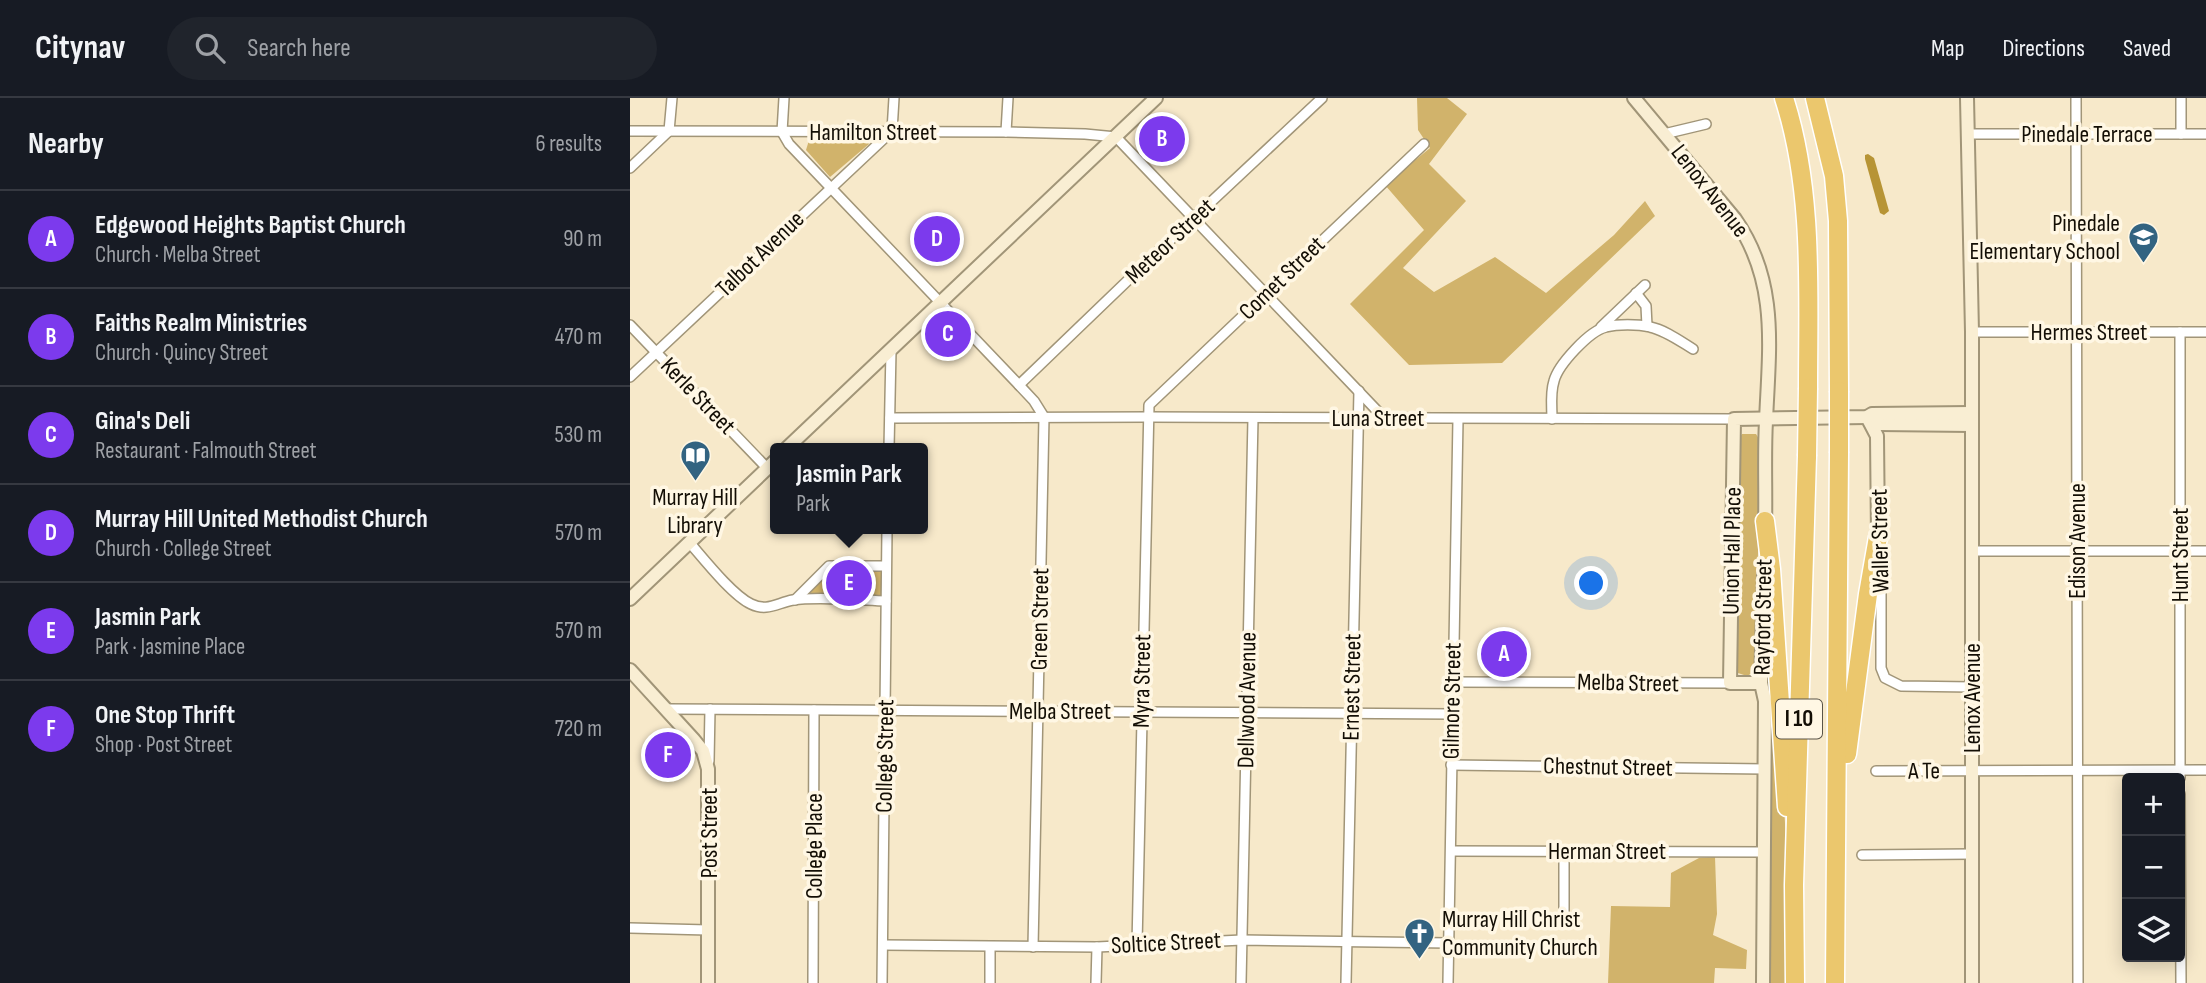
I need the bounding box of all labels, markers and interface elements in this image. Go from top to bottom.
search box [167,17,657,80]
text: Citynav [35,28,125,68]
icon: search [191,29,229,67]
text: Search here [247,33,351,64]
text: Map [1931,34,1964,63]
text: Directions [2002,34,2085,63]
text: Saved [2123,34,2171,63]
pin: B [1139,113,1185,165]
street label: Hamilton Street [809,118,937,147]
street label: Pinedale Terrace [2021,120,2153,149]
text: Nearby [28,126,104,162]
text: 6 results [536,130,602,158]
street label: Lenox Avenue [1665,139,1755,243]
street label: Meteor Street [1119,192,1221,290]
street label: Talbot Avenue [710,205,810,303]
place label: Pinedale Elementary School [1969,209,2120,266]
text: Edgewood Heights Baptist Church [95,210,406,241]
pin: D [914,213,960,265]
school or university icon: Pinedale Elementary School [2126,220,2160,264]
text: A [46,225,56,253]
text: 90 m [563,225,602,253]
street label: Comet Street [1233,230,1331,326]
text: Church · Melba Street [95,241,261,269]
text: Faiths Realm Ministries [95,308,307,339]
pin: C [925,308,971,360]
street label: Hermes Street [2031,318,2147,347]
text: B [46,323,56,351]
text: 470 m [555,323,602,351]
text: Church · Quincy Street [95,339,268,367]
street label: Kerle Street [654,352,742,440]
street label: Luna Street [1332,404,1424,433]
text: Gina's Deli [95,406,190,437]
text: C [45,421,57,449]
text: 530 m [554,421,602,449]
text: Restaurant · Falmouth Street [95,437,317,465]
library icon: Murray Hill Library [678,438,712,482]
popup [770,443,928,534]
text: Jasmin Park [796,459,902,490]
place label: Murray Hill Library [652,483,738,540]
street label: Edison Avenue [2063,483,2092,599]
street label: Union Hall Place [1716,487,1748,615]
street label: Waller Street [1865,489,1895,593]
text: Park [796,490,830,518]
text: Murray Hill United Methodist Church [95,504,428,535]
street label: Hunt Street [2166,508,2195,602]
text: D [45,519,57,547]
text: 570 m [555,519,602,547]
text: Church · College Street [95,535,272,563]
pin: E [826,557,872,609]
street label: Rayford Street [1747,558,1779,676]
your location [1574,566,1608,600]
street label: Green Street [1025,567,1055,671]
text: Jasmin Park [95,602,201,633]
text: E [46,617,56,645]
text: 570 m [555,617,602,645]
pin: A [1481,628,1527,680]
street label: Dellwood Avenue [1231,632,1263,768]
text: Park · Jasmine Place [95,633,245,661]
street label: Ernest Street [1337,633,1367,741]
street label: Myra Street [1127,634,1157,728]
street label: Gilmore Street [1436,642,1468,760]
street label: Lenox Avenue [1958,643,1987,753]
street label: Melba Street [1577,668,1679,698]
street label: Melba Street [1009,697,1111,726]
street label: College Street [870,699,900,813]
road number: I 10 [1776,699,1822,738]
text: One Stop Thrift [95,700,235,731]
text: F [46,715,56,743]
text: 720 m [555,715,602,743]
pin: F [645,729,691,781]
text: Shop · Post Street [95,731,232,759]
street label: Chestnut Street [1543,751,1673,783]
street label: A Te [1907,756,1940,786]
map controls [2122,773,2185,962]
button: + [2122,773,2185,836]
street label: Post Street [695,788,724,878]
street label: College Place [800,793,829,899]
button: − [2122,836,2185,899]
street label: Herman Street [1548,837,1666,866]
button: layers [2122,899,2185,962]
place label: Murray Hill Christ Community Church [1442,905,1598,962]
church icon: Murray Hill Christ Community Church [1402,916,1436,960]
street label: Soltice Street [1110,926,1222,960]

